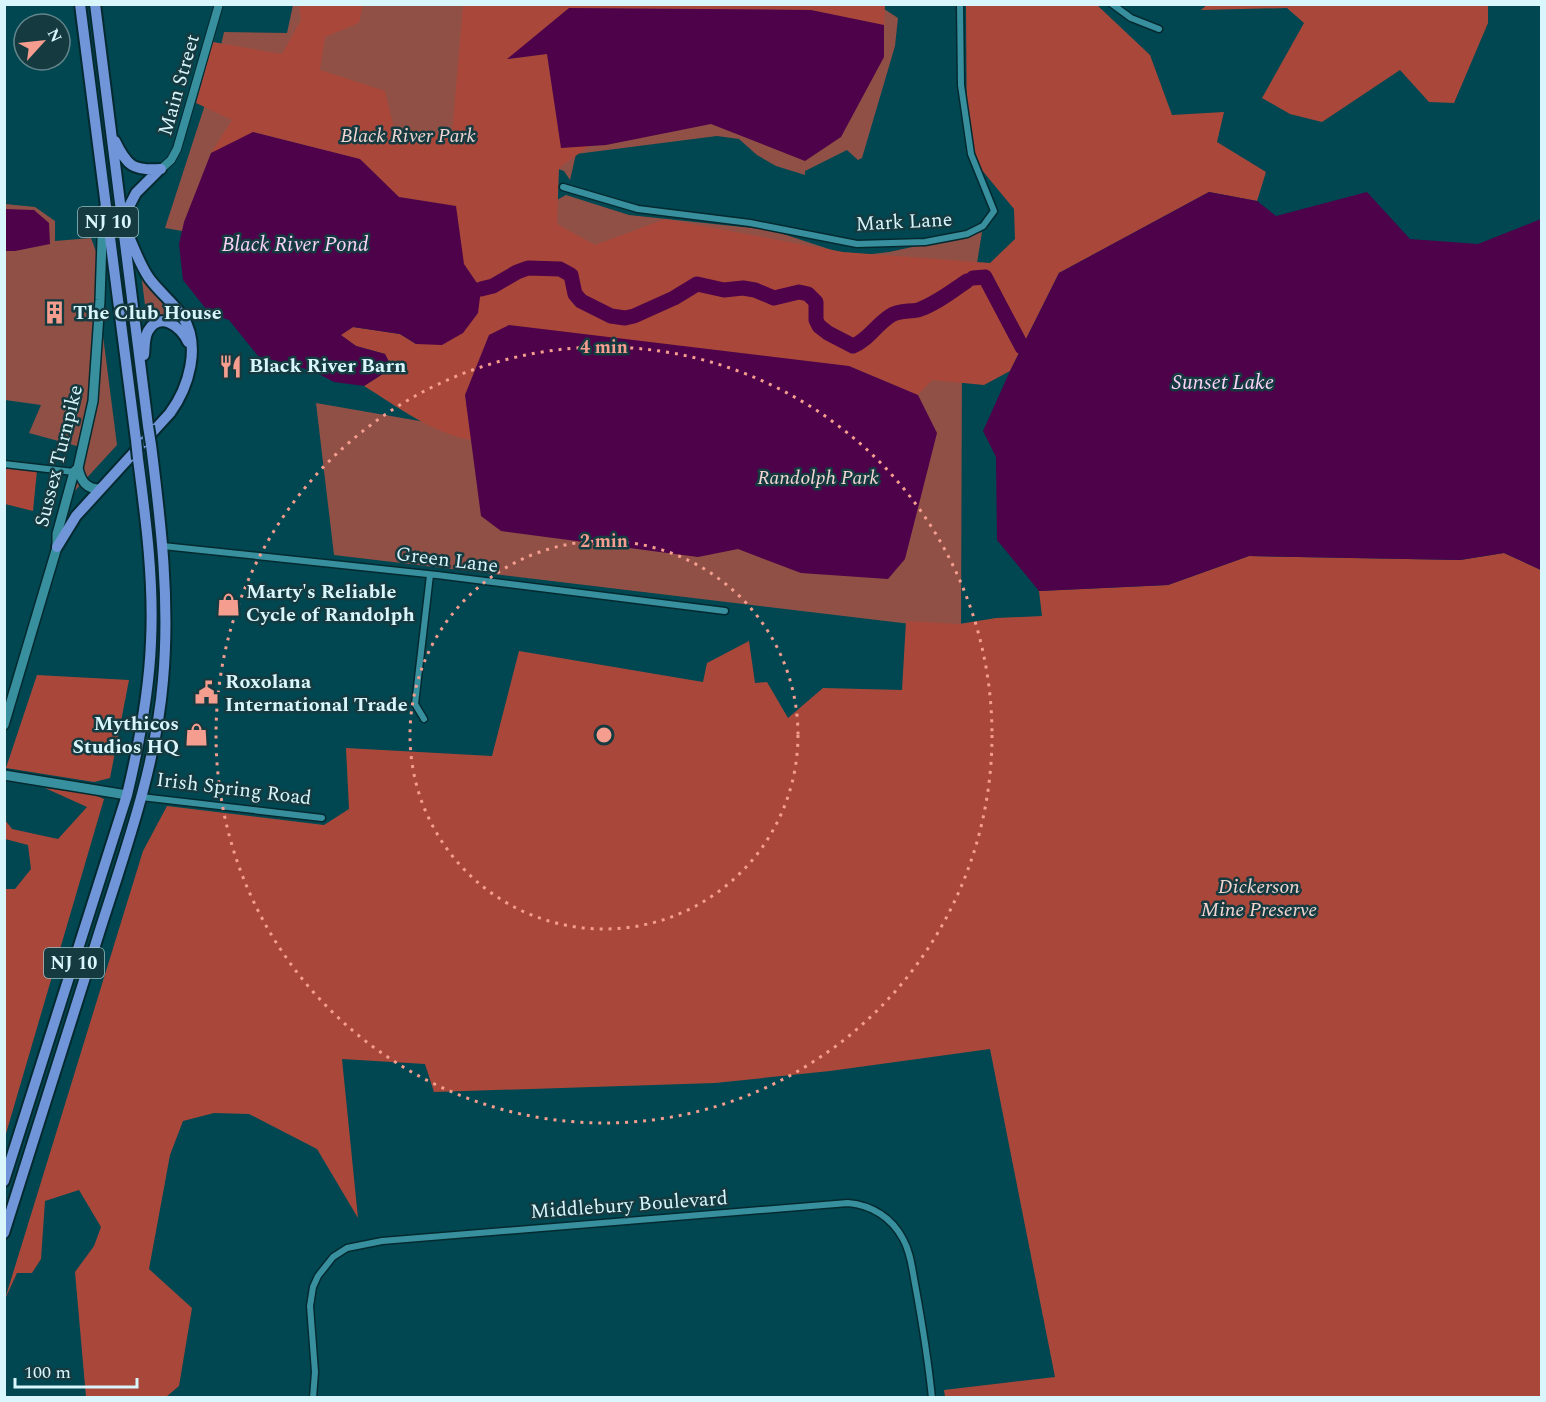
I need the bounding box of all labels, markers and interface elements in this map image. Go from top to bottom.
north arrow [12,12,72,72]
text: N [41,24,68,47]
street label: Main Street [150,31,208,139]
park label: Black River Park [340,121,476,151]
street label: Mark Lane [855,204,953,240]
road number: NJ 10 [78,207,138,237]
water label: Black River Pond [221,229,369,261]
place label: The Club House [73,298,222,328]
building icon: The Club House [42,300,68,326]
text: 4 min [580,334,628,361]
place label: Black River Barn [249,351,406,381]
restaurant icon: Black River Barn [218,353,244,379]
water label: Sunset Lake [1172,367,1274,399]
street label: Sussex Turnpike [27,382,91,530]
park label: Randolph Park [757,463,879,493]
text: 2 min [580,528,628,555]
street label: Green Lane [394,539,500,581]
place label: Marty's Reliable Cycle of Randolph [246,577,415,630]
shop icon: Marty's Reliable Cycle of Randolph [215,591,241,617]
place label: Roxolana International Trade [225,667,408,720]
public building icon: Roxolana International Trade [194,680,220,706]
place label: Mythicos Studios HQ [72,709,180,762]
shop icon: Mythicos Studios HQ [184,722,210,748]
centre of rings [594,725,614,745]
street label: Irish Spring Road [155,765,313,813]
park label: Dickerson Mine Preserve [1201,872,1317,925]
road number: NJ 10 [44,948,104,978]
street label: Middlebury Boulevard [529,1183,729,1227]
scale bar [15,1351,136,1389]
text: 100 m [24,1359,71,1386]

